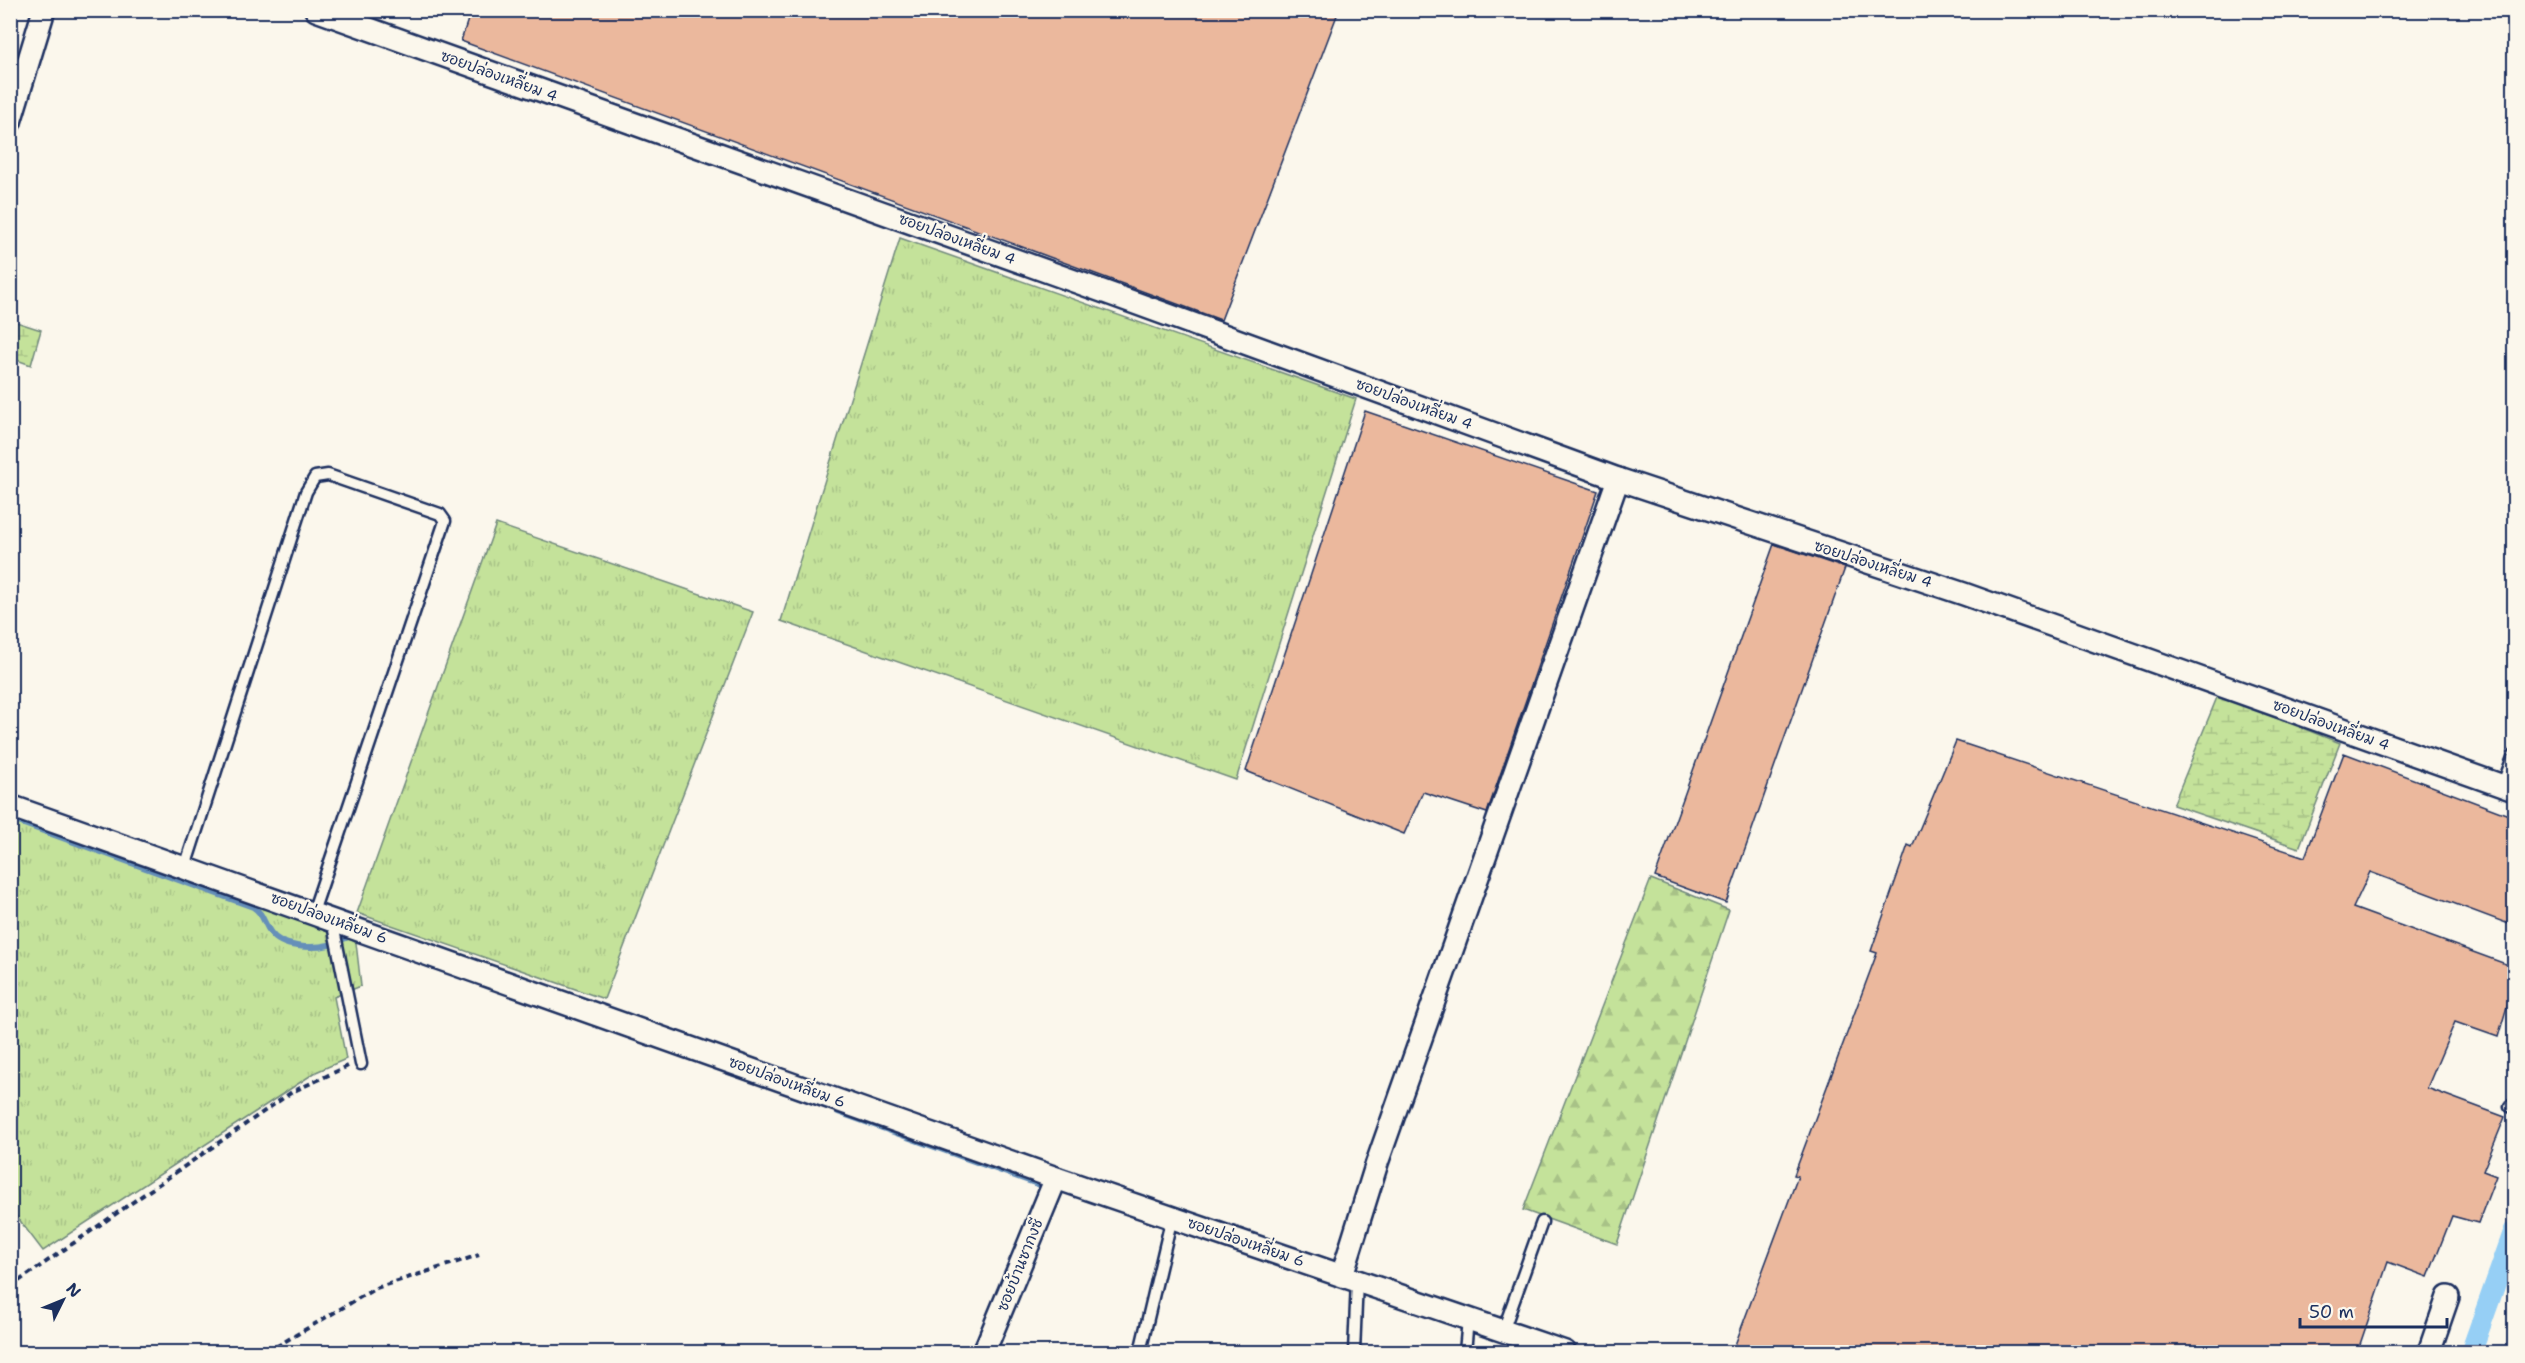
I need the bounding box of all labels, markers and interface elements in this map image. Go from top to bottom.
street label: ซอยปล่องเหลี่ยม 4 [438,42,562,106]
street label: ซอยปล่องเหลี่ยม 4 [896,205,1020,269]
street label: ซอยปล่องเหลี่ยม 4 [1353,370,1477,434]
street label: ซอยปล่องเหลี่ยม 4 [1811,532,1936,593]
street label: ซอยปล่องเหลี่ยม 4 [2270,691,2394,755]
street label: ซอยปล่องเหลี่ยม 6 [268,884,392,948]
street label: ซอยปล่องเหลี่ยม 6 [726,1048,850,1112]
street label: ซอยปล่องเหลี่ยม 6 [1185,1209,1309,1271]
street label: ซอยบ้านซากงซี [992,1216,1048,1314]
north arrow [33,1270,93,1330]
text: N [62,1278,86,1302]
scale bar [2300,1291,2447,1329]
text: 50 m [2309,1300,2354,1324]

